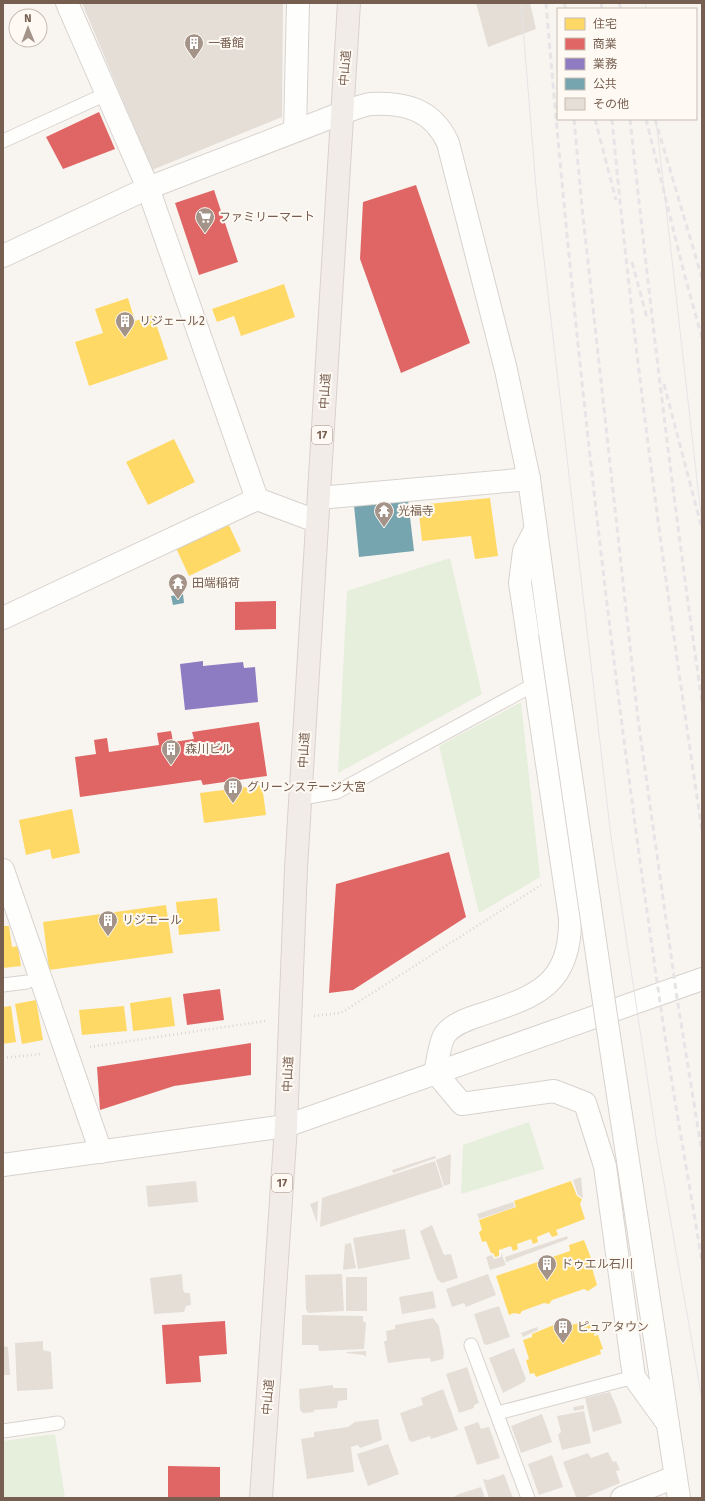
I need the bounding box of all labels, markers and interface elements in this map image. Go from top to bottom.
north arrow [8,8,48,48]
legend [557,8,697,120]
text: N [24,12,32,25]
text: 住宅 [593,17,617,31]
building icon: 一番館 [183,32,205,60]
place label: 一番館 [208,36,244,50]
text: 商業 [593,37,617,51]
street label: 中山道 [337,50,353,86]
text: 業務 [593,57,617,71]
text: 公共 [593,77,617,91]
text: その他 [593,97,629,111]
supermarket icon: ファミリーマート [194,206,216,234]
place label: ファミリーマート [219,210,315,224]
building icon: リジェール2 [114,310,136,338]
place label: リジェール2 [139,314,205,328]
street label: 中山道 [317,373,333,409]
road number: 17 [312,426,332,444]
temple icon: 光福寺 [373,500,395,528]
place label: 光福寺 [398,504,434,518]
temple icon: 田端稲荷 [167,572,189,600]
place label: 田端稲荷 [192,576,240,590]
street label: 中山道 [296,732,312,768]
building icon: 森川ビル [160,738,182,766]
place label: 森川ビル [185,742,233,756]
building icon: グリーンステージ大宮 [222,776,244,804]
place label: グリーンステージ大宮 [247,780,366,794]
building icon: リジエール [97,909,119,937]
place label: リジエール [122,913,182,927]
street label: 中山道 [280,1056,296,1092]
road number: 17 [272,1174,292,1192]
building icon: ドゥエル石川 [536,1253,558,1281]
place label: ドゥエル石川 [561,1257,633,1271]
building icon: ピュアタウン [552,1316,574,1344]
place label: ピュアタウン [577,1320,649,1334]
street label: 中山道 [260,1379,276,1415]

